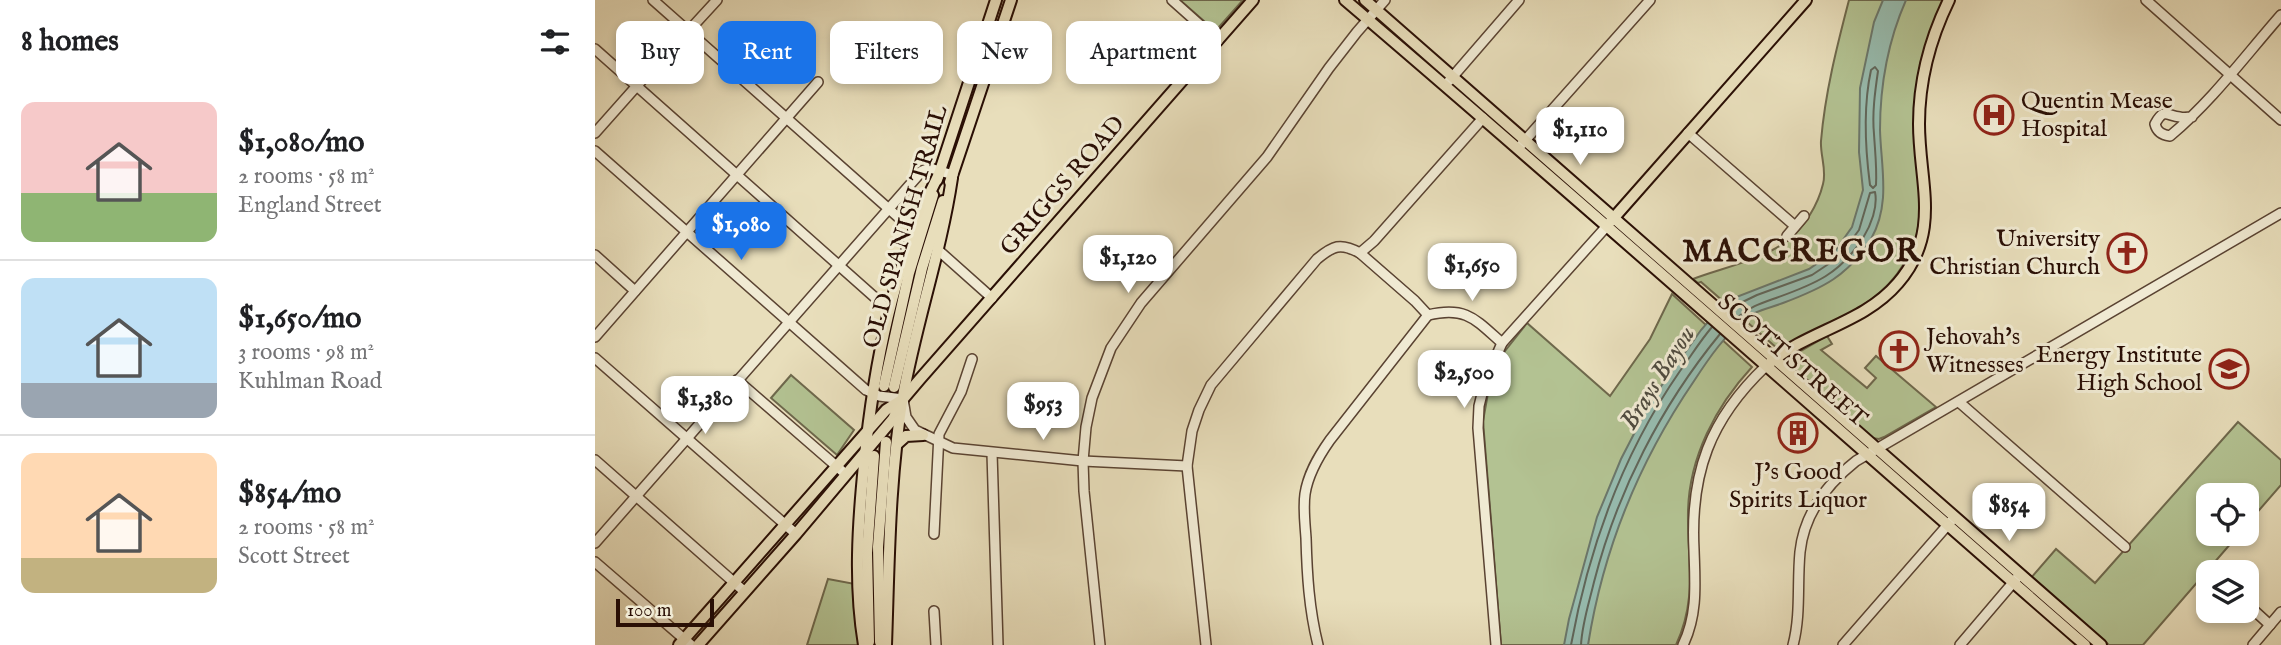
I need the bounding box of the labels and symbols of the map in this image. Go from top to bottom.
place label: Quentin Mease Hospital [2021,86,2173,145]
hospital icon: Quentin Mease Hospital [1973,94,2015,136]
street label: OLD SPANISH TRAIL [856,101,956,352]
pin: $1,110 [1523,108,1637,167]
street label: GRIGGS ROAD [994,110,1132,262]
pin: $1,080 [684,202,798,262]
place label: University Christian Church [1929,224,2100,283]
district label: MACGREGOR [1682,232,1922,273]
church icon: University Christian Church [2106,232,2148,274]
pin: $1,120 [1071,236,1185,295]
pin: $1,650 [1415,244,1529,303]
street label: SCOTT STREET [1711,287,1874,435]
water label: Brays Bayou [1613,320,1703,436]
place label: Jehovah's Witnesses [1923,322,2024,381]
church icon: Jehovah's Witnesses [1878,330,1920,372]
place label: Energy Institute High School [2036,340,2202,399]
school or university icon: Energy Institute High School [2208,348,2250,390]
pin: $2,500 [1407,350,1521,410]
pin: $1,380 [648,376,762,436]
pin: $953 [1002,382,1084,442]
building icon: J's Good Spirits Liquor [1777,412,1819,454]
place label: J's Good Spirits Liquor [1729,457,1867,516]
pin: $854 [1968,484,2050,543]
scale bar [616,596,714,628]

